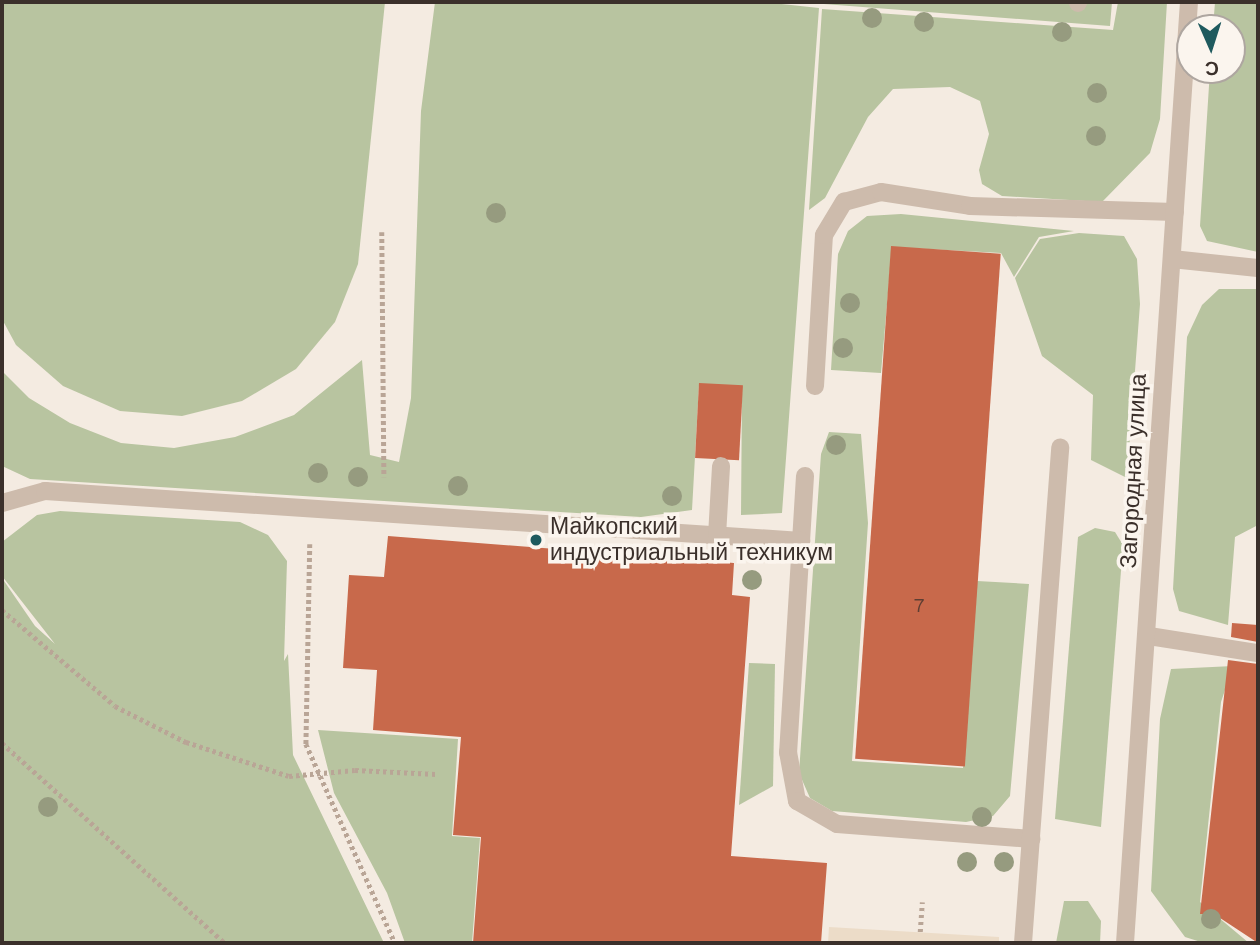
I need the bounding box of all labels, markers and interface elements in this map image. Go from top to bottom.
north arrow [1176,14,1246,84]
text: С [1205,57,1219,80]
street label: Загородная улица [1115,373,1153,569]
place label: Майкопский индустриальный техникум [550,513,833,567]
marker: Майкопский индустриальный техникум [528,532,544,548]
house number: 7 [914,595,924,617]

